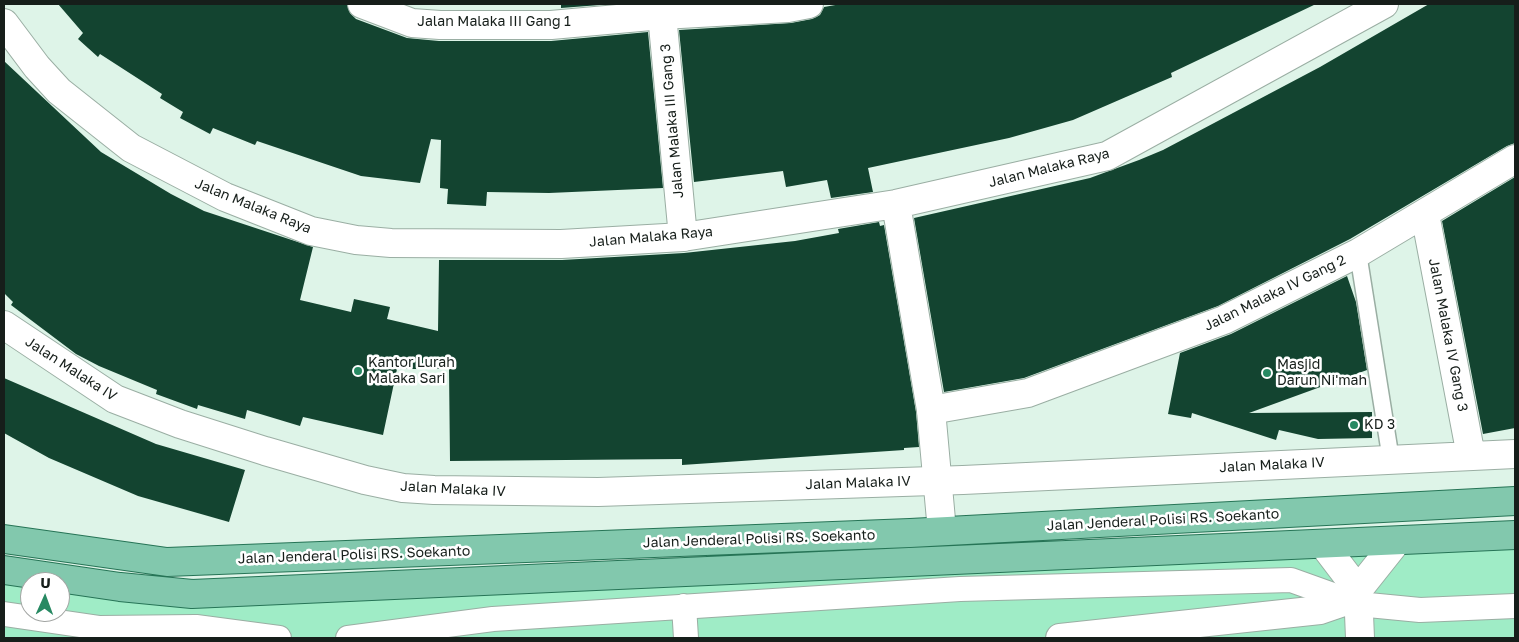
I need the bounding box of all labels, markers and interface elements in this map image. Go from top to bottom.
street label: Jalan Malaka III Gang 1 [417,14,571,30]
street label: Jalan Malaka III Gang 3 [657,43,687,199]
street label: Jalan Malaka Raya [987,145,1111,191]
street label: Jalan Malaka Raya [192,175,314,237]
street label: Jalan Malaka Raya [588,223,714,251]
street label: Jalan Malaka IV Gang 2 [1201,251,1349,335]
street label: Jalan Malaka IV Gang 3 [1425,257,1471,413]
street label: Jalan Malaka IV [22,333,120,405]
place label: Kantor Lurah Malaka Sari [368,355,455,388]
place label: Masjid Darun Ni'mah [1277,357,1367,390]
marker: Kantor Lurah Malaka Sari [352,365,364,377]
marker: Masjid Darun Ni'mah [1261,367,1273,379]
place label: KD 3 [1364,417,1395,433]
marker: KD 3 [1348,419,1360,431]
street label: Jalan Malaka IV [1219,454,1325,476]
street label: Jalan Malaka IV [805,473,911,493]
street label: Jalan Malaka IV [400,478,506,500]
street label: Jalan Jenderal Polisi RS. Soekanto [1046,506,1280,534]
street label: Jalan Jenderal Polisi RS. Soekanto [642,527,876,551]
street label: Jalan Jenderal Polisi RS. Soekanto [237,543,471,567]
north arrow [20,572,70,622]
text: U [40,574,51,591]

